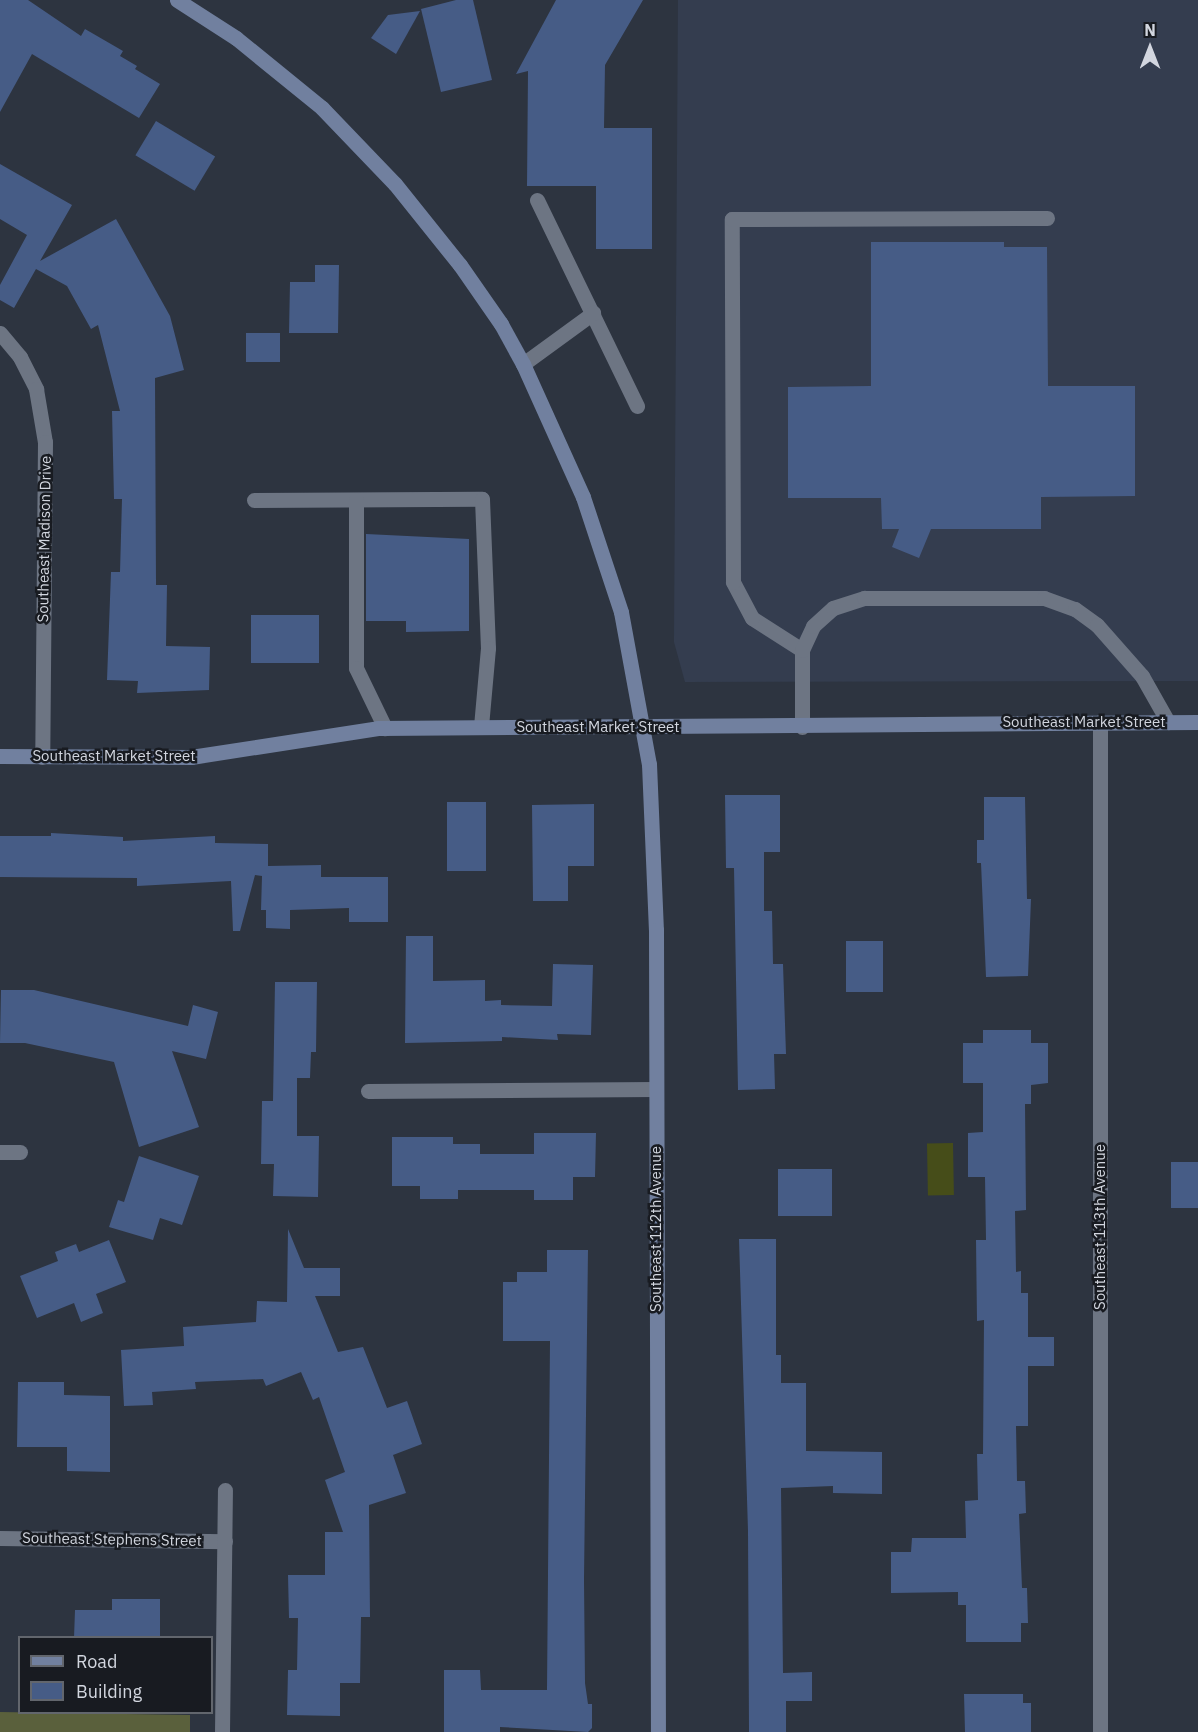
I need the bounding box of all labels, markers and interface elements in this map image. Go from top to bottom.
north arrow [1120,18,1180,78]
text: N [1144,20,1156,40]
street label: Southeast Madison Drive [34,455,54,623]
street label: Southeast Market Street [1002,713,1166,731]
street label: Southeast Market Street [516,718,680,736]
street label: Southeast Market Street [32,747,196,765]
street label: Southeast 113th Avenue [1091,1144,1109,1310]
street label: Southeast 112th Avenue [647,1146,665,1312]
street label: Southeast Stephens Street [22,1528,202,1550]
legend [18,1636,213,1714]
text: Road [76,1650,117,1673]
text: Building [76,1680,142,1703]

